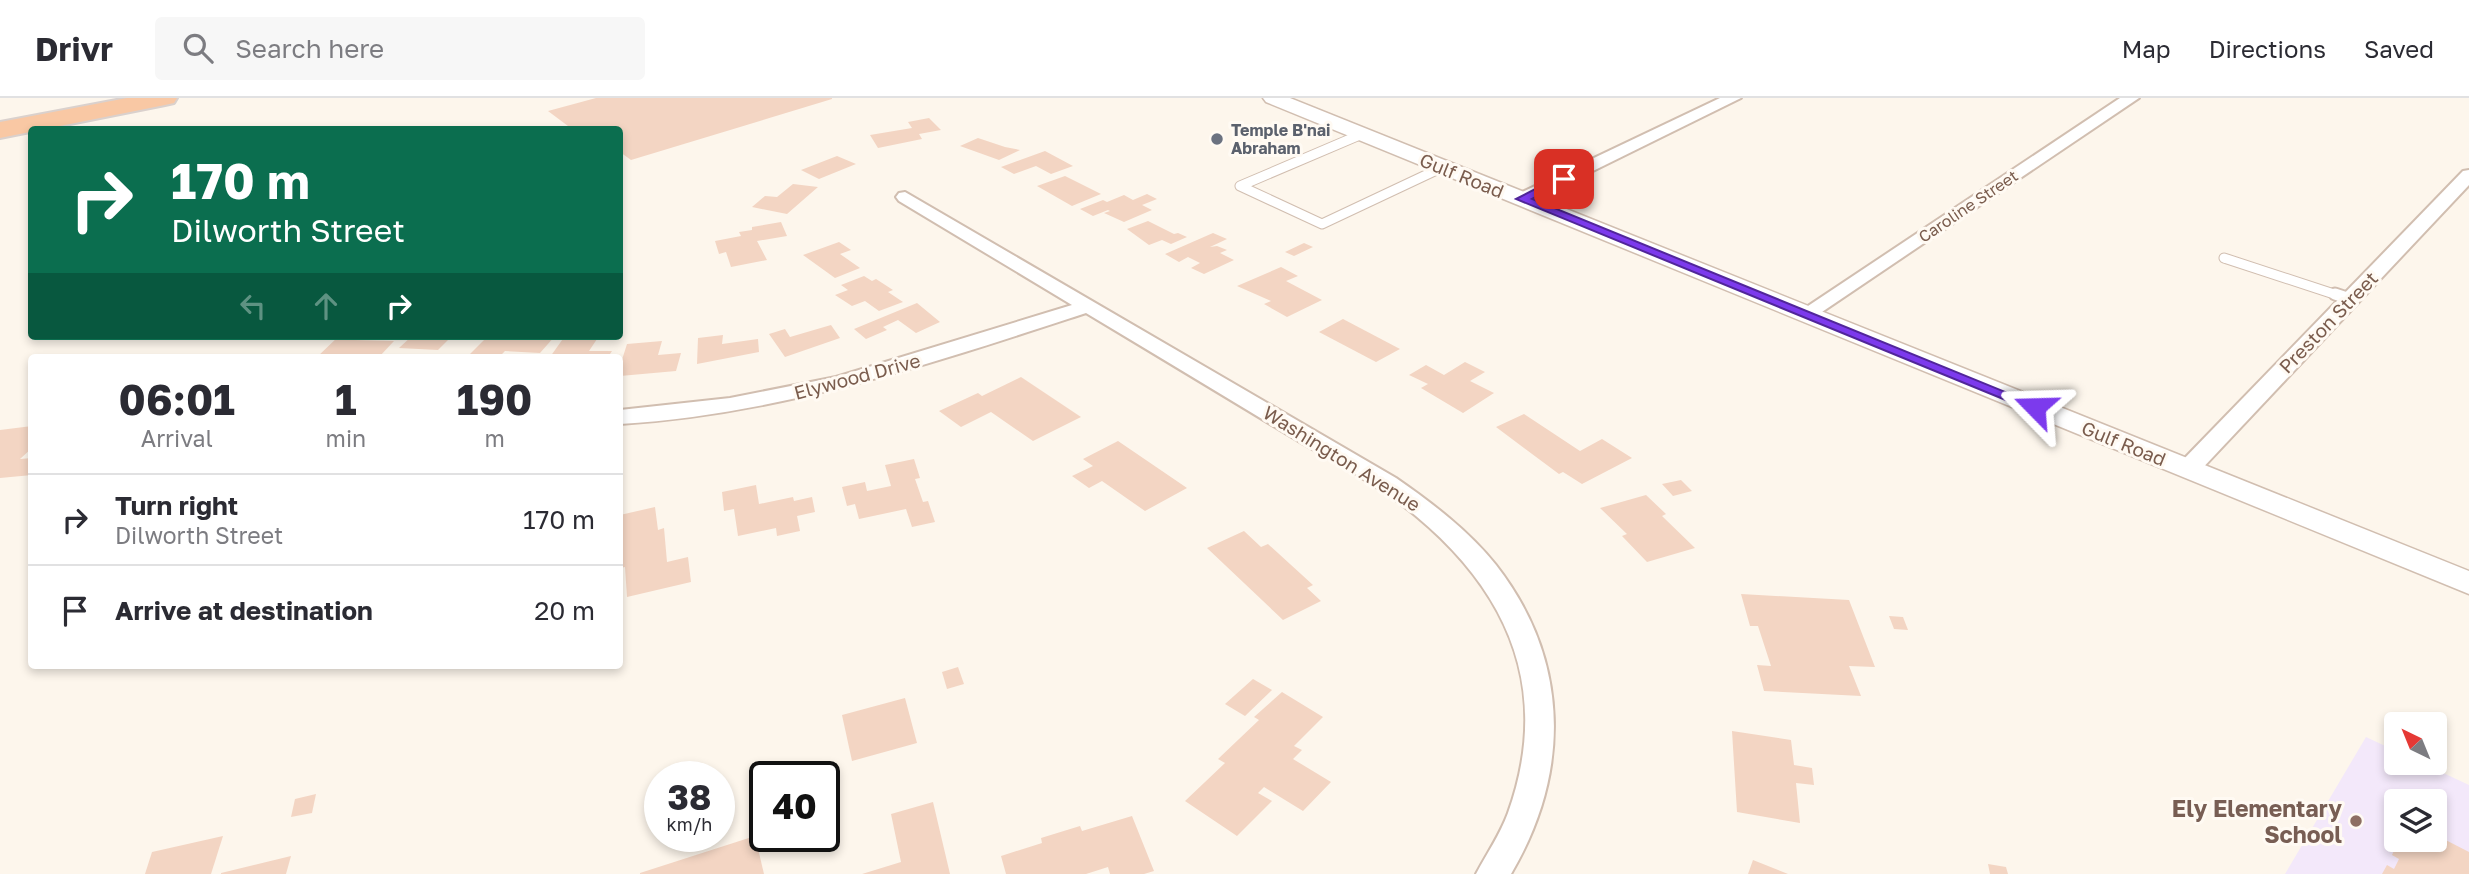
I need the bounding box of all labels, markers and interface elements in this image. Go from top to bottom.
search box [155,17,645,80]
text: Drivr [35,29,113,68]
icon: search [179,29,217,67]
text: Search here [235,33,384,64]
text: Map [2122,34,2171,63]
text: Directions [2209,34,2326,63]
text: Saved [2364,34,2434,63]
place label: Temple B'nai Abraham [1231,120,1330,158]
marker: Temple B'nai Abraham [1209,131,1225,147]
street label: Gulf Road [1417,148,1507,202]
pin [1534,149,1594,209]
text: 170 m [171,151,310,210]
icon: right [56,154,147,245]
icon: arrive [1545,160,1583,198]
street label: Caroline Street [1915,165,2021,247]
text: Dilworth Street [171,211,405,249]
street label: Preston Street [2274,266,2382,378]
icon: left [234,287,272,325]
icon: ahead [307,287,345,325]
icon: right [380,287,418,325]
street label: Elywood Drive [791,348,923,404]
position arrow [1998,370,2072,444]
text: 06:01 [119,374,235,424]
text: 1 [335,374,357,424]
text: 190 [457,374,532,424]
street label: Washington Avenue [1259,400,1425,516]
street label: Gulf Road [2079,416,2169,470]
text: Arrival [141,424,213,452]
text: min [326,424,366,452]
text: m [484,424,505,452]
text: Turn right [115,490,238,521]
icon: right [56,501,94,539]
text: 170 m [523,504,595,535]
text: Dilworth Street [115,521,283,549]
icon: arrive [56,592,94,630]
text: Arrive at destination [115,595,373,626]
text: 20 m [534,595,595,626]
north arrow [2384,712,2446,775]
map controls [2384,712,2447,852]
speed limit sign: 40 [749,761,840,852]
text: 38 [668,776,711,818]
button: layers [2384,789,2447,852]
place label: Ely Elementary School [2172,794,2342,848]
text: km/h [667,813,712,835]
marker: Ely Elementary School [2348,813,2364,829]

